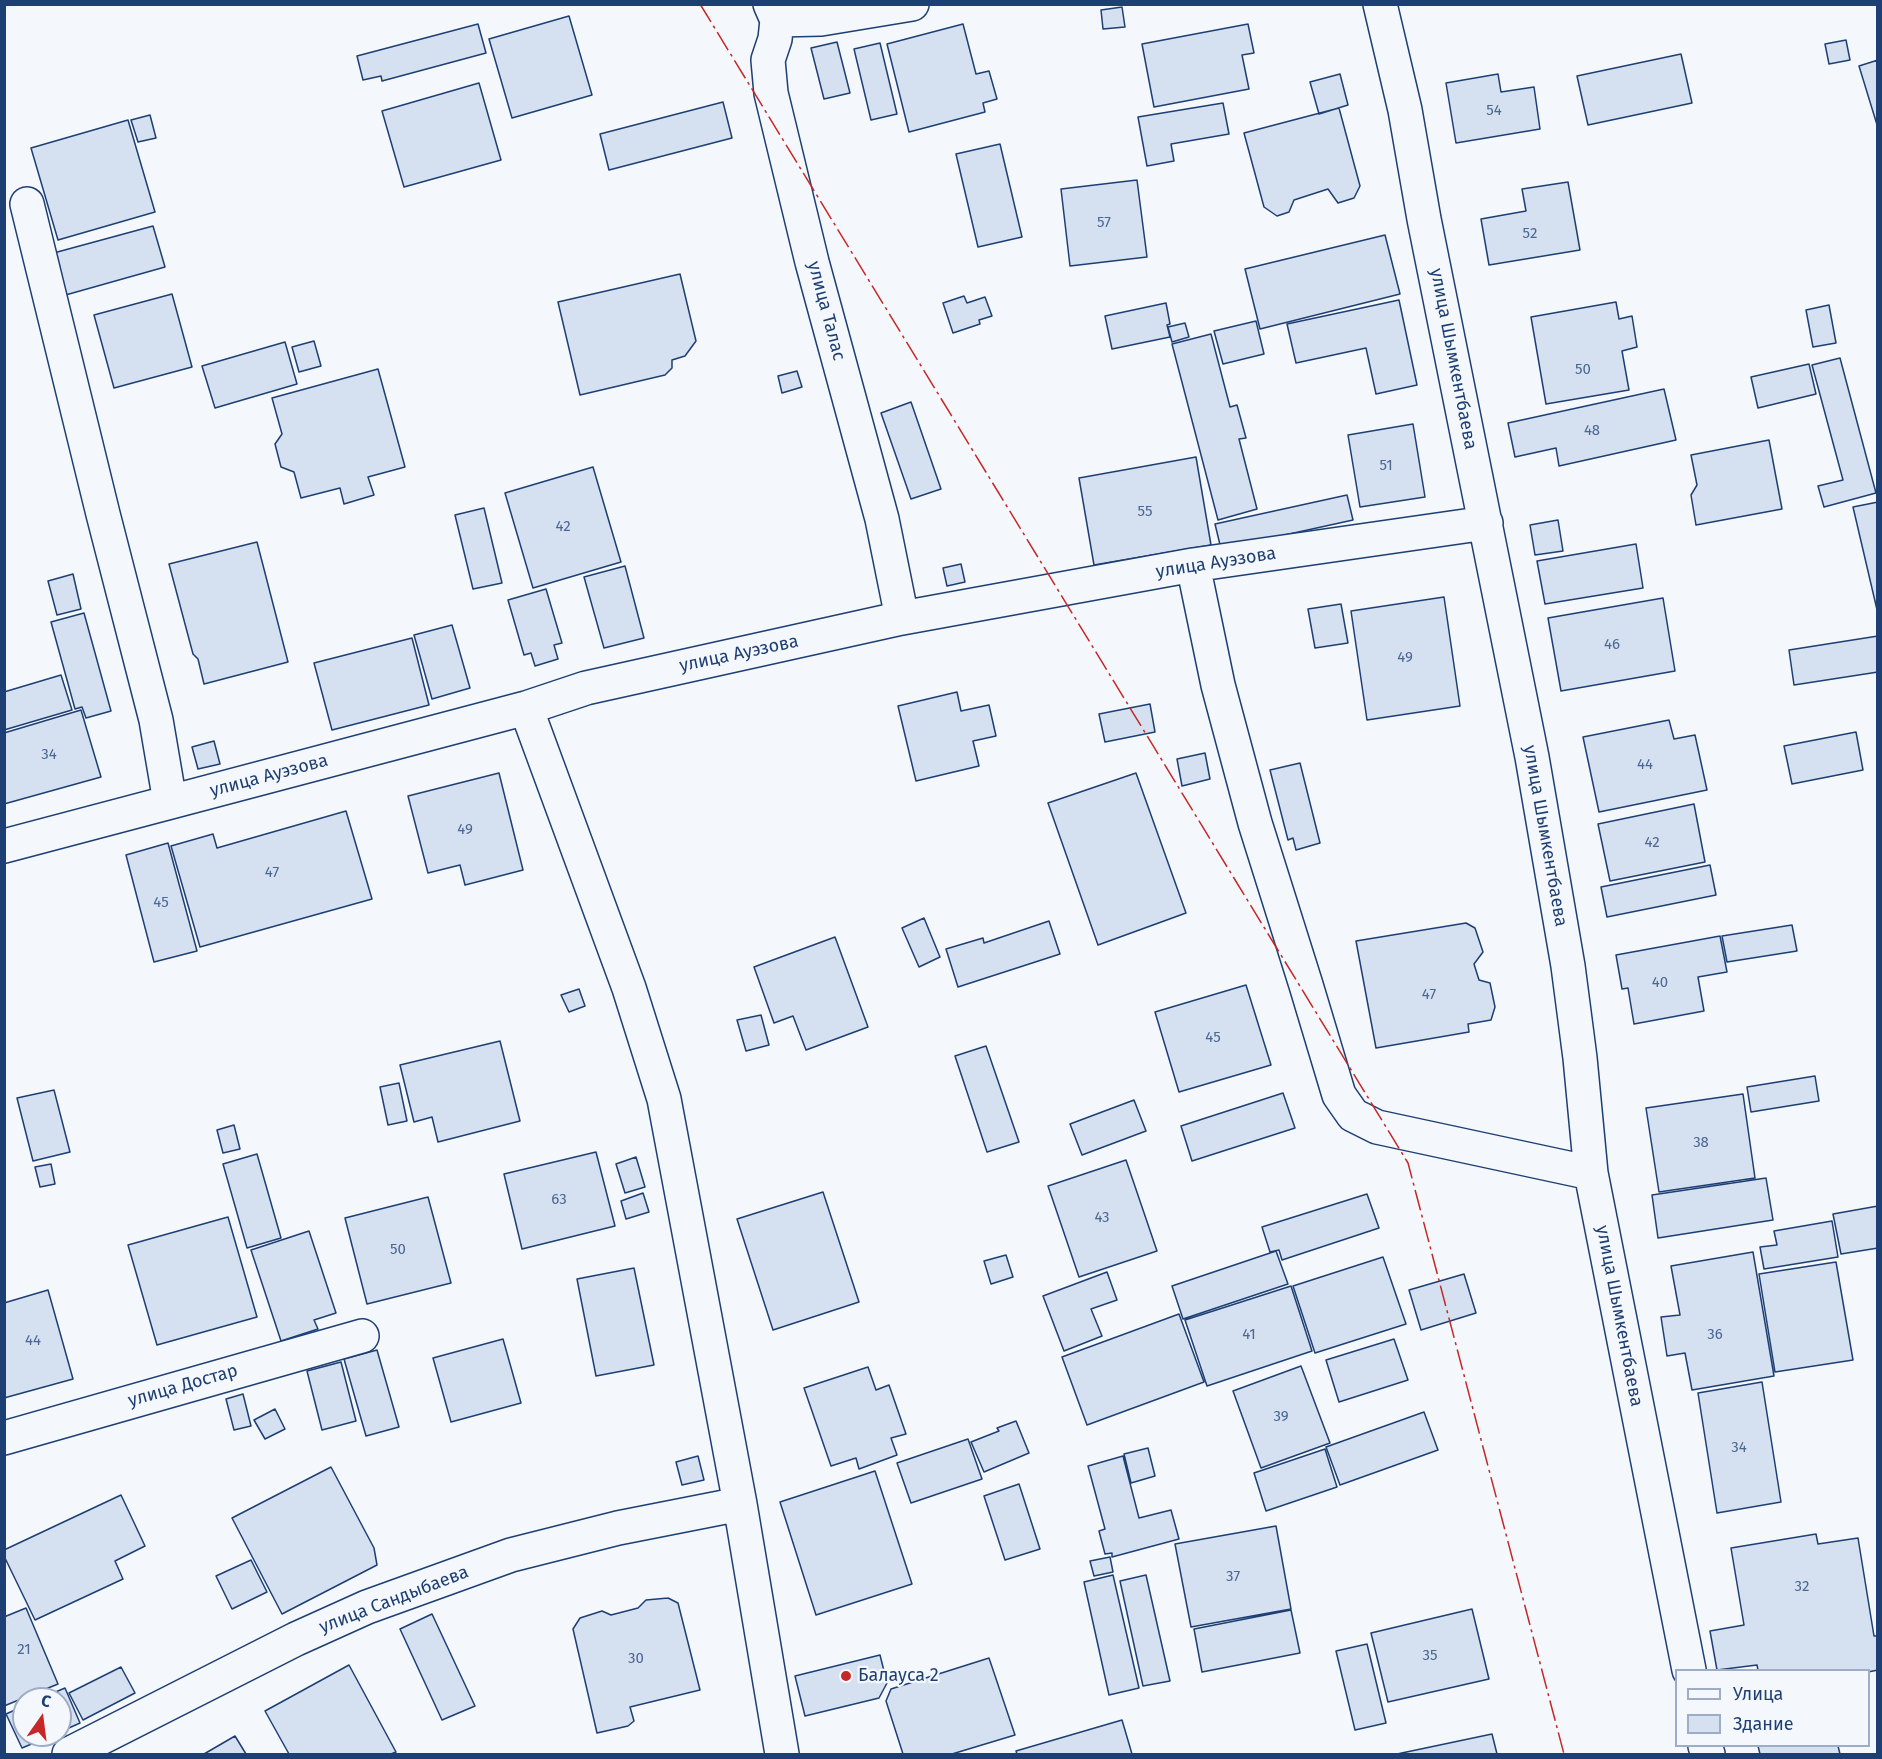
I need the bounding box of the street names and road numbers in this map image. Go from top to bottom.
street label: улица Талас [802,259,850,363]
street label: улица Шымкентбаева [1425,267,1481,451]
street label: улица Ауэзова [1154,543,1278,583]
street label: улица Ауэзова [677,631,801,677]
street label: улица Шымкентбаева [1518,743,1572,929]
street label: улица Ауэзова [208,750,330,802]
street label: улица Шымкентбаева [1591,1224,1647,1408]
street label: улица Достар [126,1360,240,1412]
street label: улица Сандыбаева [316,1562,472,1638]

